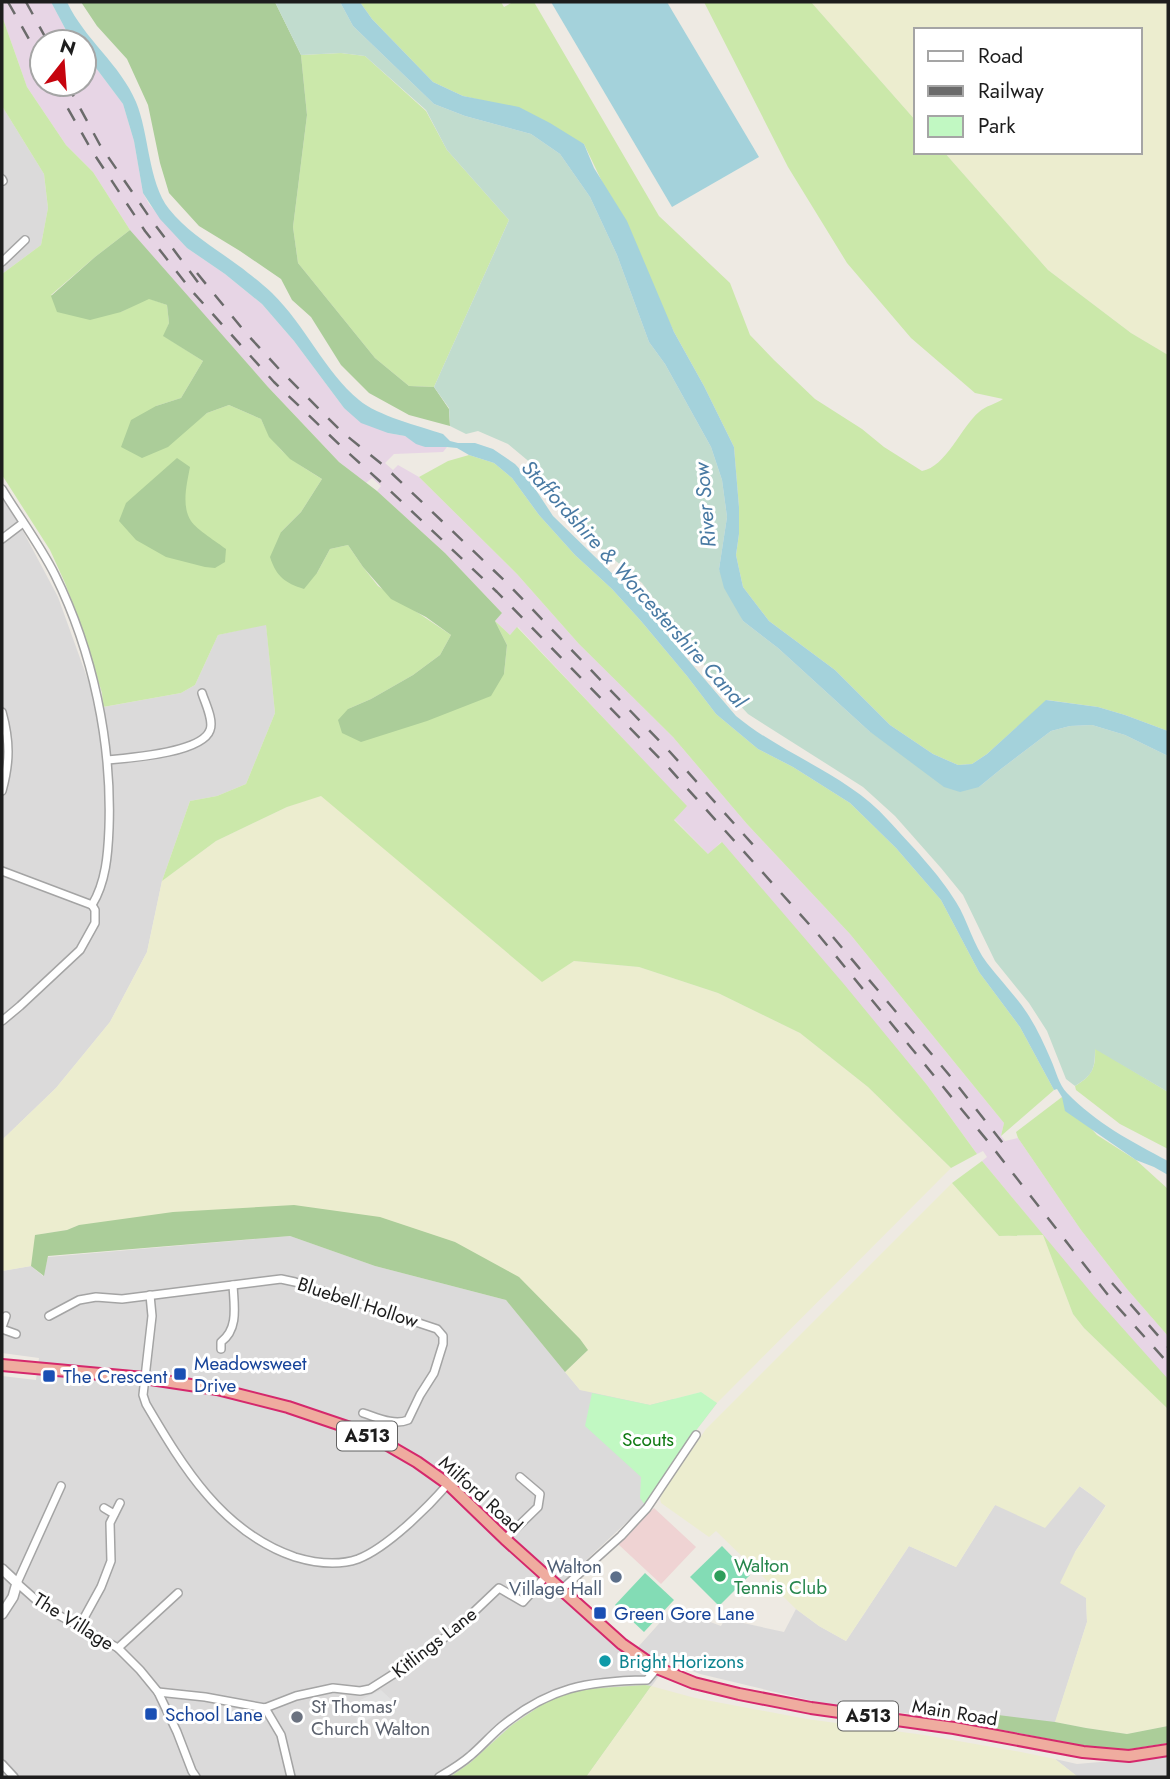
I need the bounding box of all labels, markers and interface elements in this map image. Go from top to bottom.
north arrow [28,28,98,98]
legend [914,28,1142,154]
text: N [57,32,79,62]
text: Road [978,41,1023,71]
text: Railway [978,76,1044,106]
text: Park [978,111,1016,141]
water label: Staffordshire & Worcestershire Canal [514,453,755,715]
water label: River Sow [686,460,724,549]
street label: Bluebell Hollow [294,1270,422,1335]
place label: Meadowsweet Drive [194,1350,307,1399]
place label: The Crescent [63,1363,168,1390]
marker: Meadowsweet Drive [172,1366,188,1382]
marker: The Crescent [41,1368,57,1384]
road number: A513 [337,1422,397,1450]
park label: Scouts [622,1426,674,1453]
street label: Milford Road [433,1449,529,1539]
place label: Walton Tennis Club [734,1552,827,1601]
place label: Walton Village Hall [509,1553,602,1602]
marker: Walton Tennis Club [712,1568,728,1584]
marker: Walton Village Hall [608,1569,624,1585]
street label: The Village [28,1586,119,1657]
street label: Kitlings Lane [386,1600,483,1684]
place label: Green Gore Lane [614,1600,755,1627]
marker: Green Gore Lane [592,1605,608,1621]
place label: Bright Horizons [619,1648,744,1675]
marker: Bright Horizons [597,1653,613,1669]
street label: Main Road [910,1692,1000,1733]
place label: St Thomas' Church Walton [311,1693,430,1742]
place label: School Lane [165,1701,263,1728]
road number: A513 [838,1702,898,1730]
marker: School Lane [143,1706,159,1722]
marker: St Thomas' Church Walton [289,1709,305,1725]

